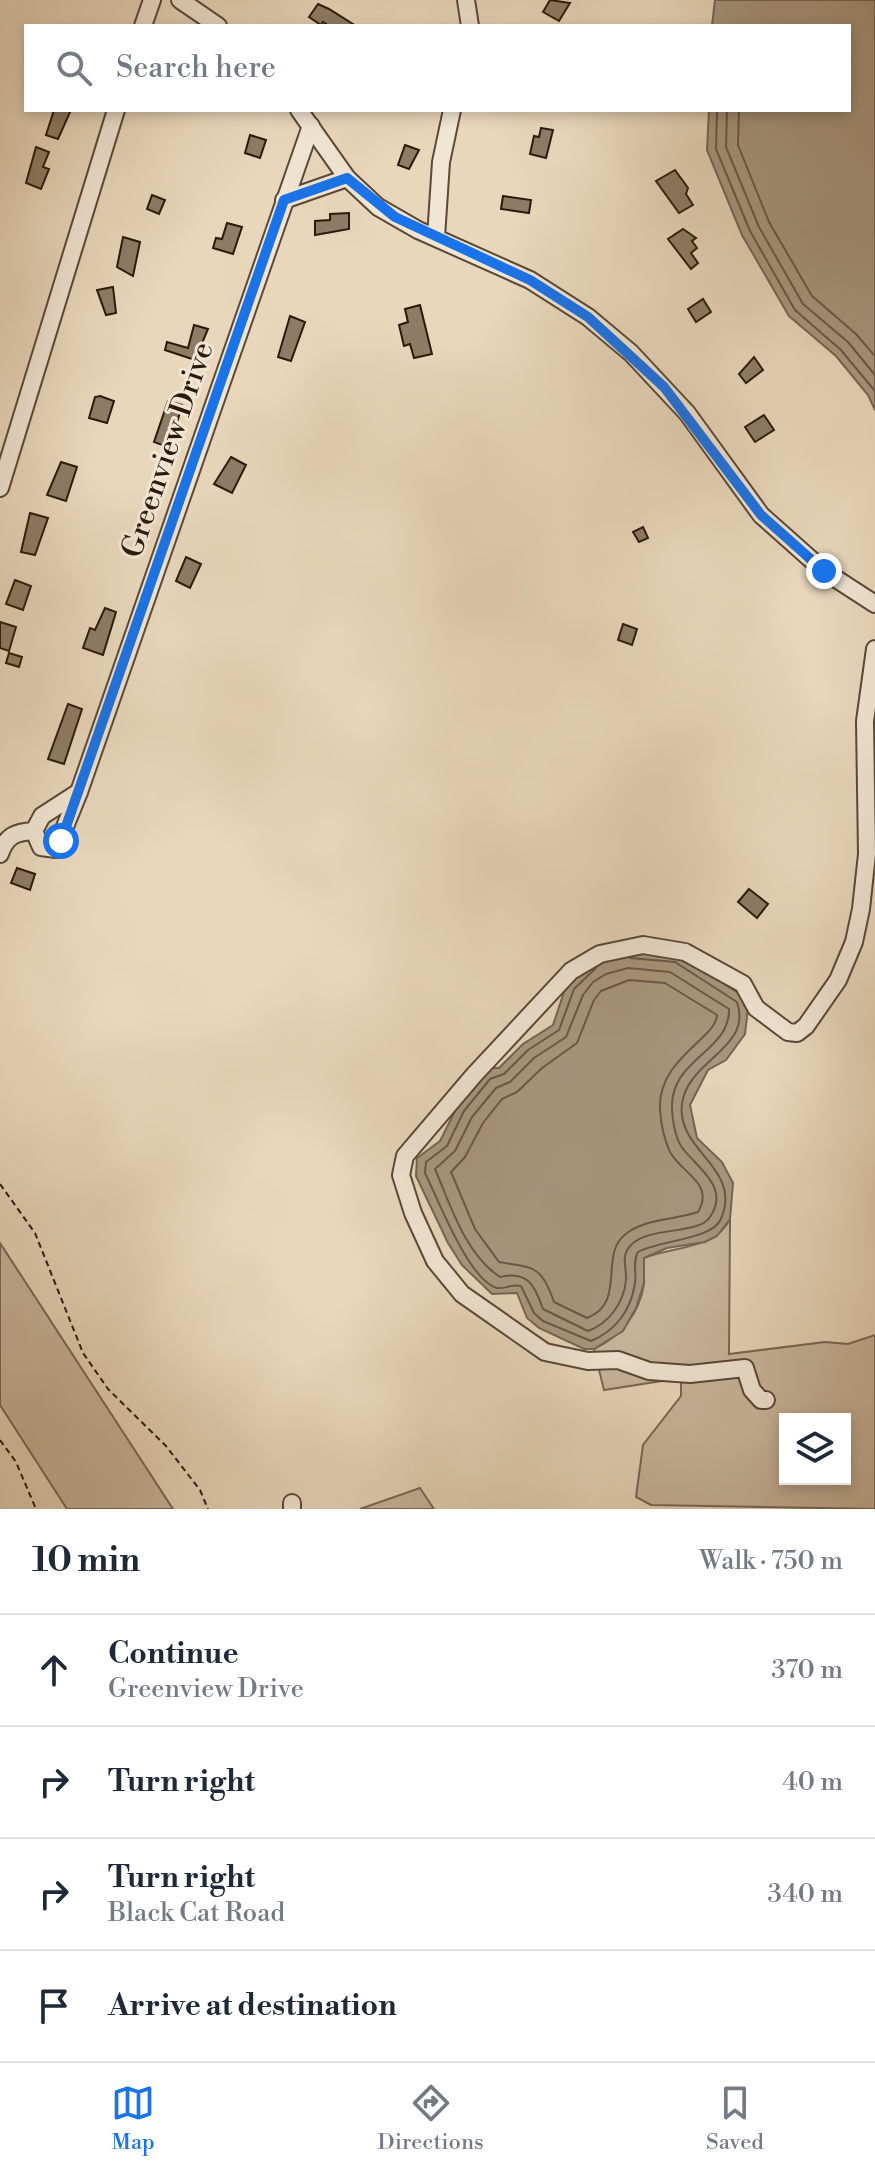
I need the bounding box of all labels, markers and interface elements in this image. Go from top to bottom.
search box [24,24,851,112]
icon: search [52,46,96,90]
text: Search here [116,49,276,87]
street label: Greenview Drive [113,337,223,563]
route end [806,553,842,589]
route start [43,823,79,859]
map controls [779,1413,851,1485]
button: layers [779,1413,851,1485]
text: 10 min [32,1540,140,1582]
text: Walk · 750 m [699,1545,843,1577]
text: Continue [108,1635,239,1673]
icon: ahead [32,1648,76,1692]
text: 370 m [771,1654,843,1686]
text: Greenview Drive [108,1673,304,1705]
icon: right [32,1760,76,1804]
text: Turn right [108,1763,255,1801]
text: 40 m [782,1766,843,1798]
text: Turn right [108,1859,255,1897]
icon: right [32,1872,76,1916]
text: 340 m [767,1878,843,1910]
text: Black Cat Road [108,1897,285,1929]
icon: arrive [32,1984,76,2028]
text: Arrive at destination [108,1987,397,2025]
tab: Map [111,2081,155,2156]
tab: Directions [378,2081,484,2156]
tab: Saved [706,2081,764,2156]

